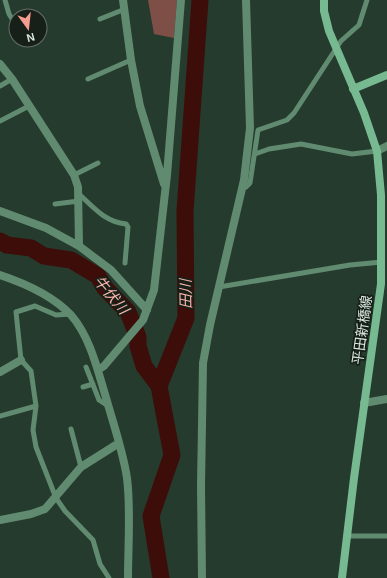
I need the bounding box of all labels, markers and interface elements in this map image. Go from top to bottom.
north arrow [8,8,48,48]
text: N [25,31,36,44]
water label: 牛伏川 [90,272,134,319]
water label: 田川 [177,277,194,309]
street label: 平田新橋線 [349,294,375,366]

